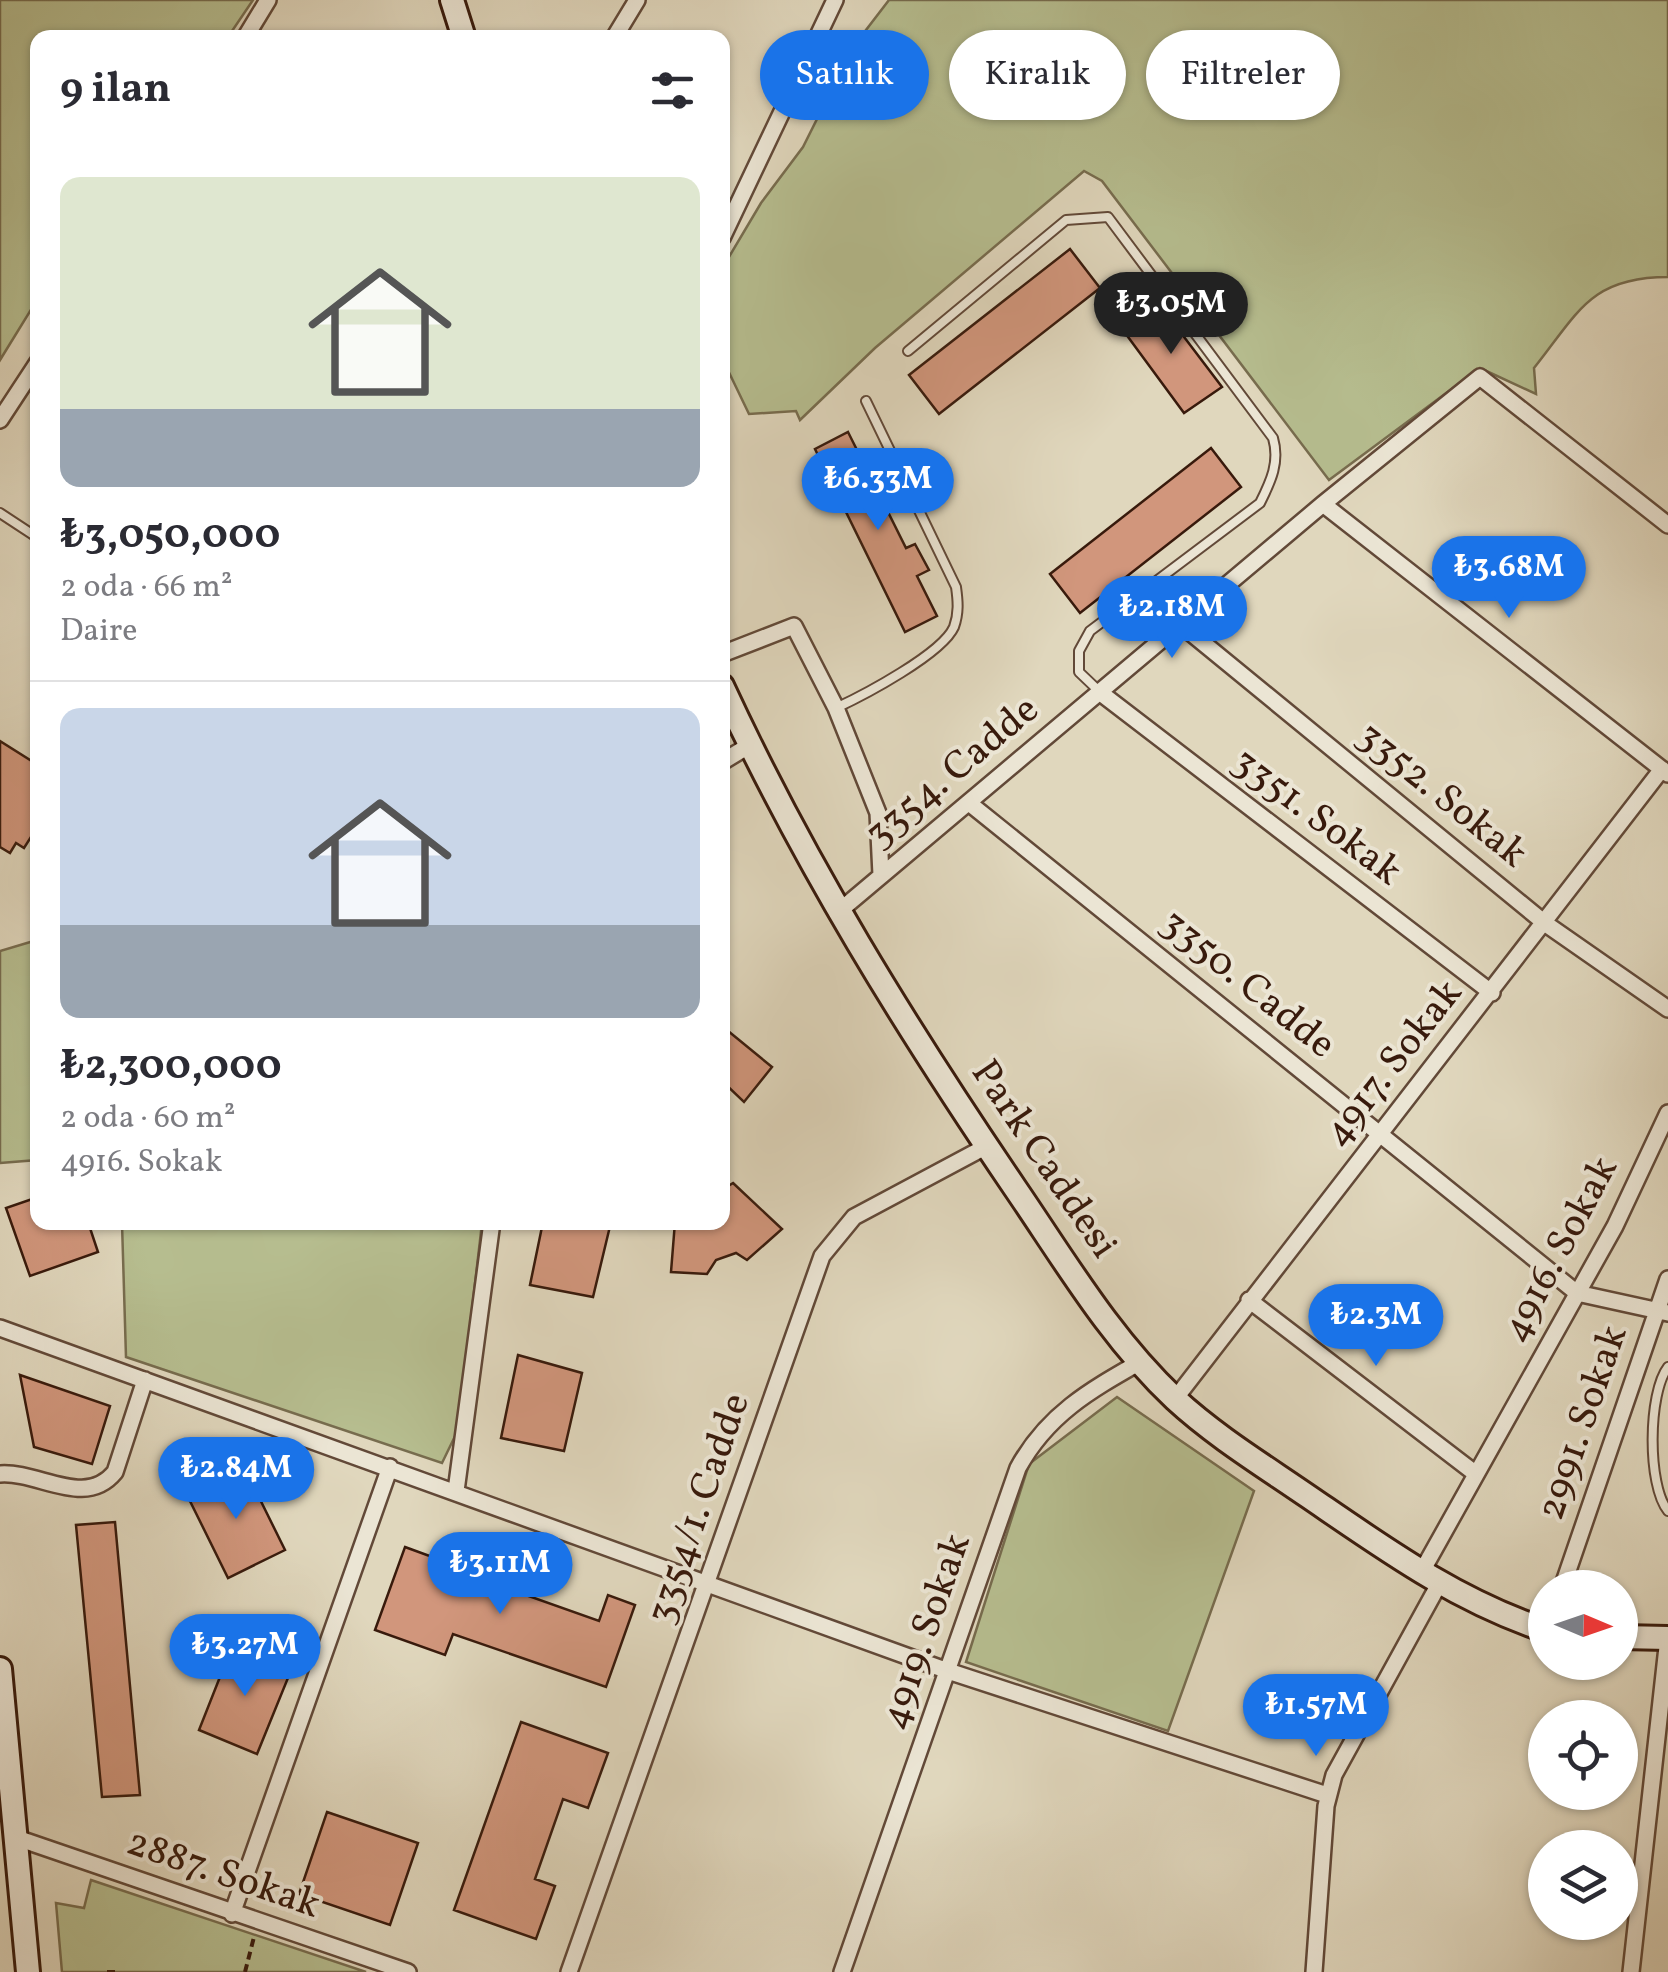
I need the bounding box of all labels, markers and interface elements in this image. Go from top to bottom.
chip: Satılık [760,30,929,120]
chip: Kiralık [949,30,1126,120]
chip: Filtreler [1146,30,1340,120]
text: 9 ilan [60,61,171,120]
icon: filters [645,63,700,118]
icon: home [290,242,470,422]
pin: ₺3.05M [1090,272,1252,357]
text: ₺3.05M [1116,282,1226,326]
pin: ₺6.33M [797,448,959,533]
text: ₺6.33M [824,458,932,502]
text: ₺3,050,000 [60,507,280,566]
pin: ₺3.68M [1428,536,1590,621]
text: ₺3.68M [1454,546,1564,590]
text: 2 oda · 66 m² [60,566,233,610]
pin: ₺2.18M [1091,576,1253,661]
text: ₺2.18M [1119,586,1225,630]
text: Daire [60,610,138,654]
street label: 3354. Cadde [854,684,1052,862]
street label: 3352. Sokak [1344,710,1538,882]
street label: 3351. Sokak [1220,736,1412,900]
icon: home [290,773,470,953]
street label: 3350. Cadde [1147,897,1347,1073]
street label: 4917. Sokak [1311,969,1477,1159]
text: ₺2,300,000 [60,1038,282,1097]
street label: Park Caddesi [956,1049,1130,1271]
text: 2 oda · 60 m² [60,1097,236,1141]
text: 4916. Sokak [60,1141,223,1185]
street label: 4916. Sokak [1489,1147,1633,1353]
pin: ₺2.3M [1306,1284,1446,1369]
text: ₺2.3M [1330,1294,1422,1338]
street label: 2991. Sokak [1525,1318,1643,1528]
street label: 3354/1. Cadde [634,1386,766,1632]
pin: ₺2.84M [155,1437,317,1522]
text: ₺2.84M [180,1447,292,1491]
street label: 4919. Sokak [867,1527,987,1737]
pin: ₺3.11M [419,1532,581,1617]
text: ₺3.11M [450,1542,551,1586]
north arrow [1528,1570,1638,1680]
map controls [1528,1570,1638,1940]
pin: ₺3.27M [164,1614,326,1699]
text: ₺3.27M [192,1624,298,1668]
pin: ₺1.57M [1235,1674,1397,1759]
text: ₺1.57M [1265,1684,1367,1728]
button: locate [1528,1700,1638,1810]
street label: 2887. Sokak [119,1816,327,1934]
button: layers [1528,1830,1638,1940]

